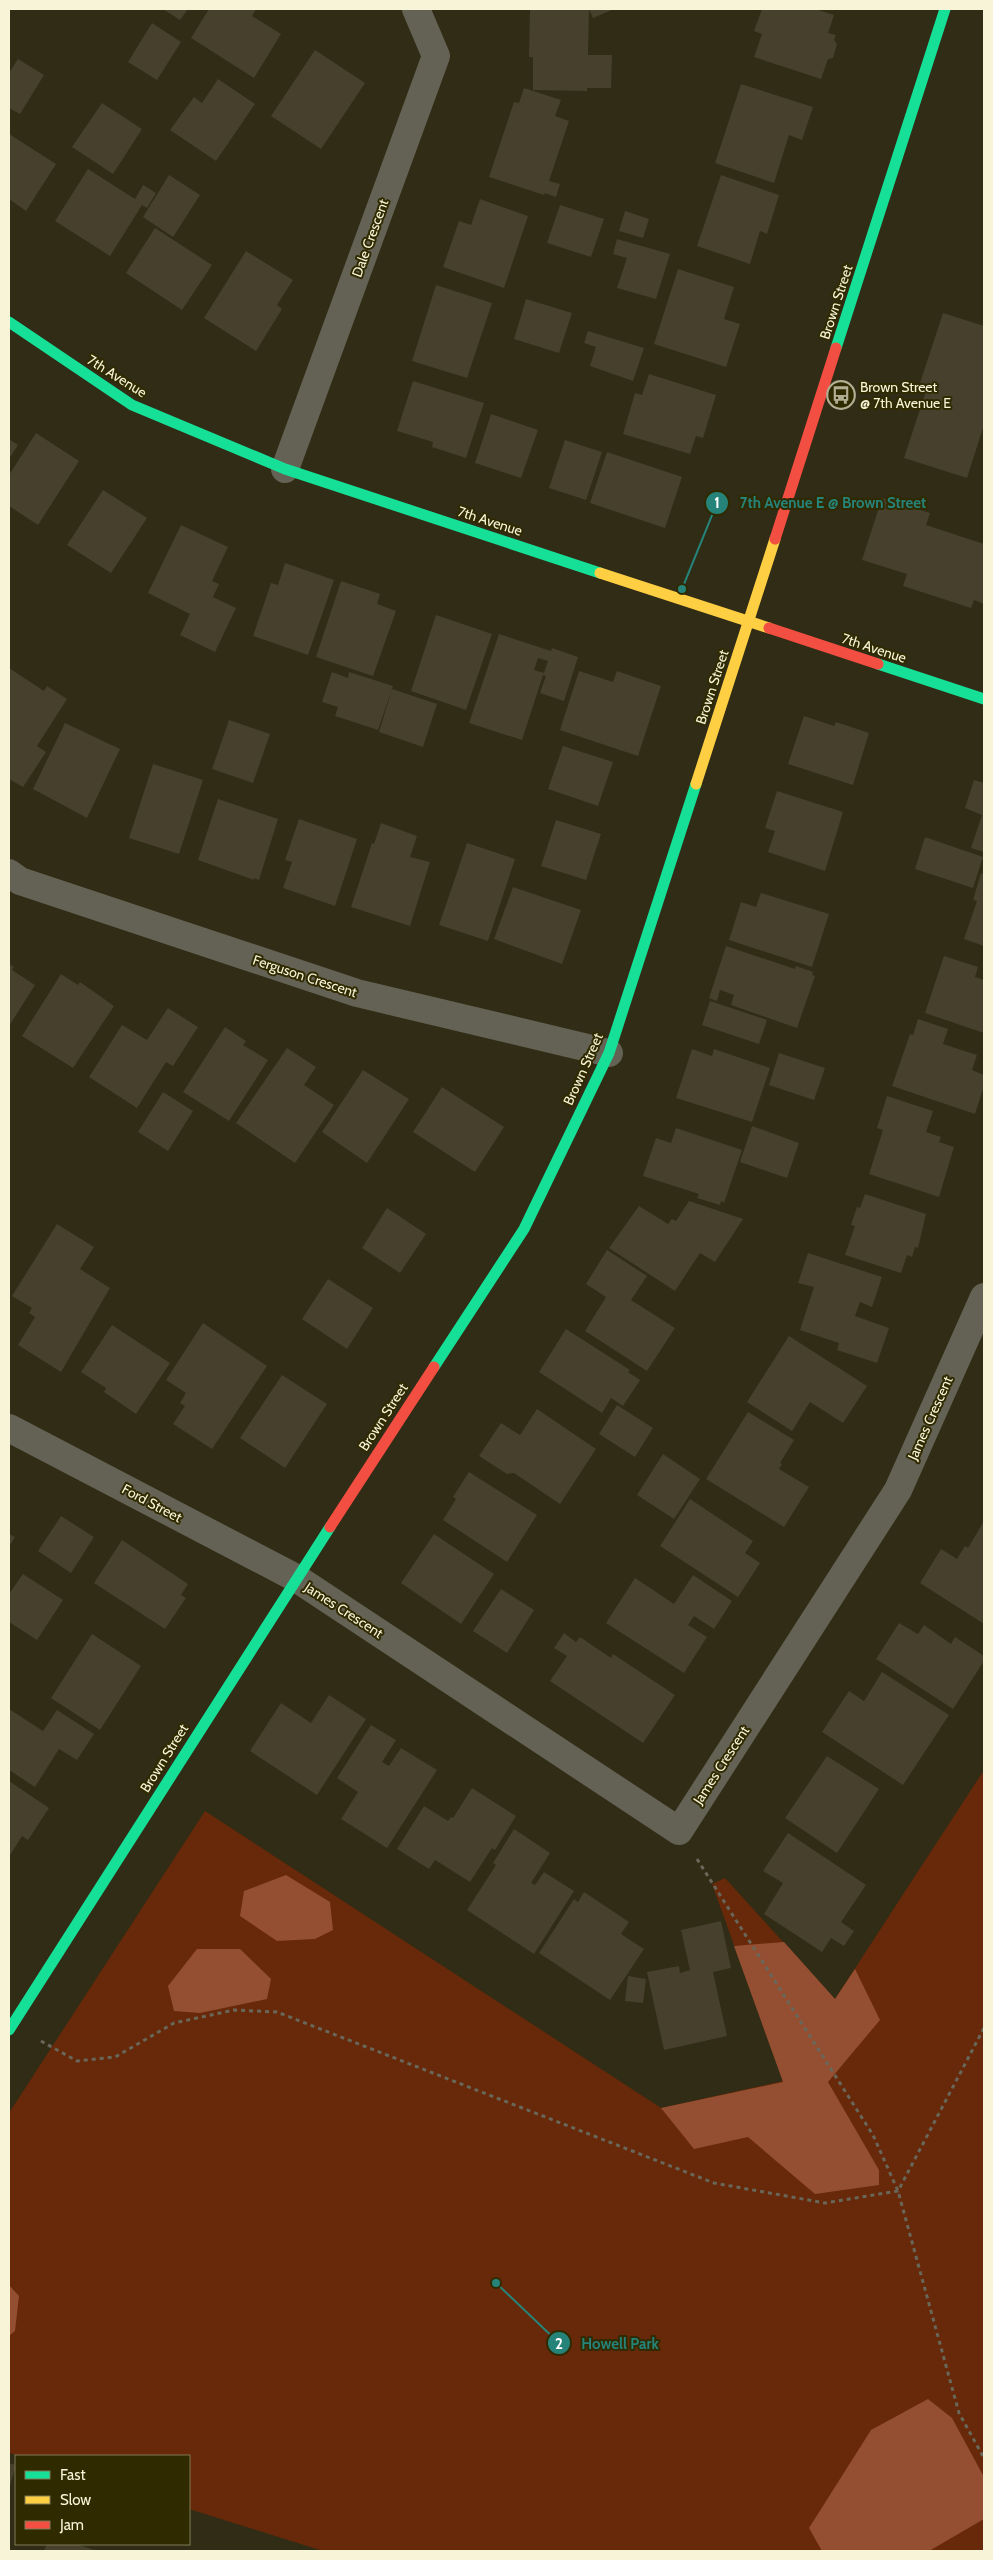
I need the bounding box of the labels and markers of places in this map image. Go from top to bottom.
place label: Brown Street @ 7th Avenue E [860,378,951,412]
bus stop icon: Brown Street @ 7th Avenue E [826,380,856,410]
callout: 7th Avenue E @ Brown Street [705,488,936,518]
callout: Howell Park [547,2328,669,2358]

